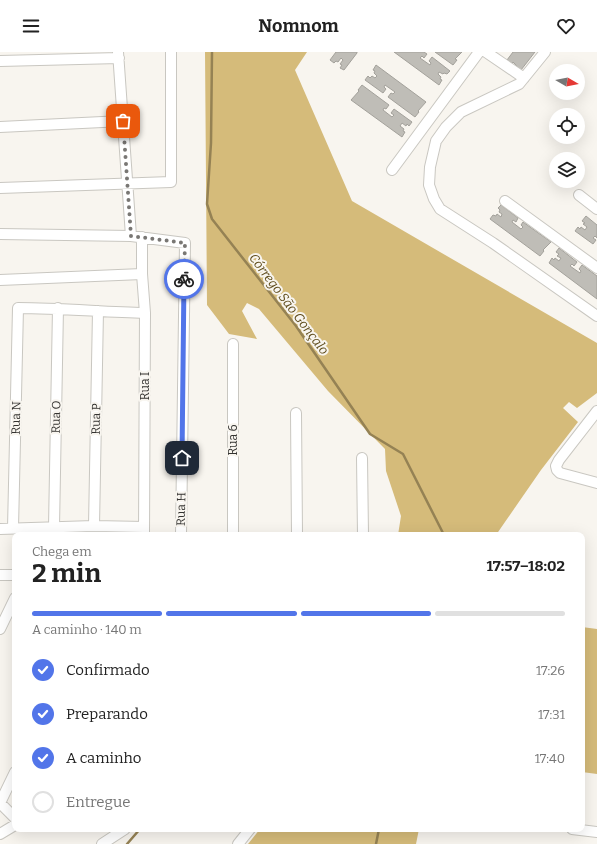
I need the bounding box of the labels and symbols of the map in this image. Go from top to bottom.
north arrow [549,64,585,100]
pin [106,104,140,138]
water label: Córrego São Gonçalo [246,251,332,357]
courier [164,259,204,299]
street label: Rua I [138,372,152,400]
street label: Rua O [49,400,63,434]
street label: Rua N [9,401,23,435]
street label: Rua P [89,403,103,435]
street label: Rua 6 [226,424,240,456]
pin [165,441,199,475]
street label: Rua H [174,492,188,526]

